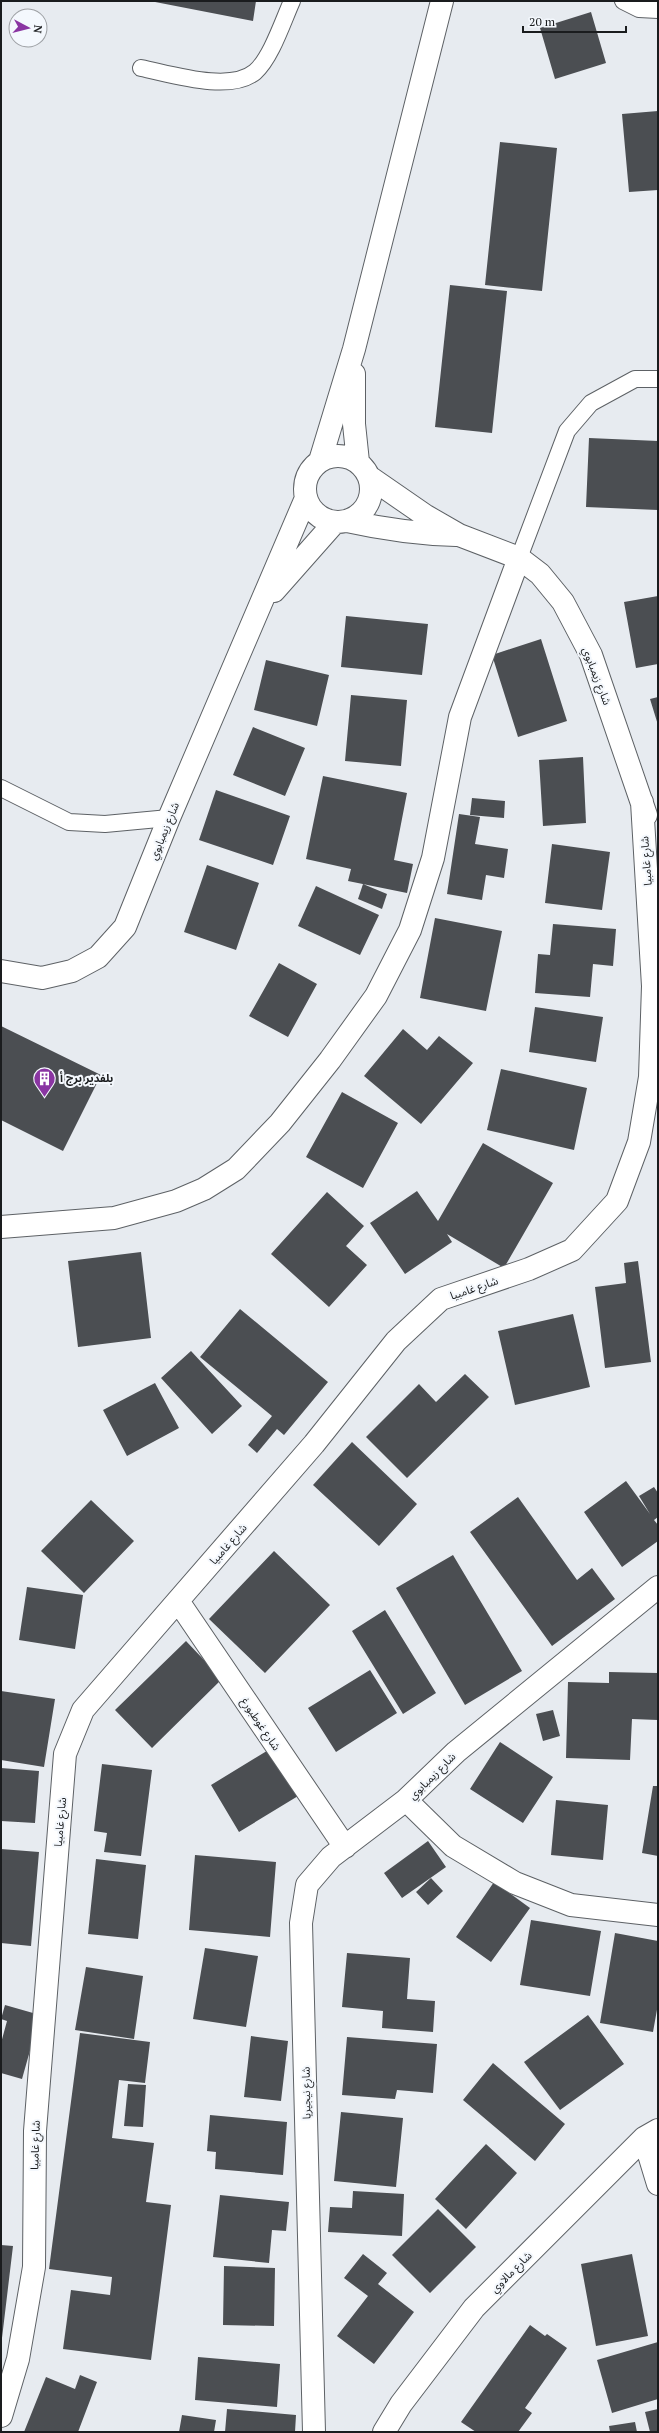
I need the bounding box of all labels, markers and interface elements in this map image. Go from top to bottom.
north arrow [8,8,48,48]
scale bar [523,8,626,34]
text: 20 m [529,14,556,29]
text: N [30,24,45,35]
street label: شارع زيمبابوي [577,645,615,708]
street label: شارع زيمبابوي [146,800,184,863]
street label: شارع غامبيا [637,835,656,886]
building icon: بلفدير برج أ [32,1065,58,1098]
place label: بلفدير برج أ [60,1071,113,1086]
street label: شارع غامبيا [448,1273,500,1304]
street label: شارع غامبيا [206,1520,251,1568]
street label: شارع غوطبورغ [237,1695,284,1754]
street label: شارع زيمبابوي [406,1749,461,1804]
street label: شارع غامبيا [51,1796,70,1847]
street label: شارع نيجيريا [299,2066,314,2120]
street label: شارع غامبيا [27,2120,44,2170]
street label: شارع مالاوي [487,2248,537,2297]

